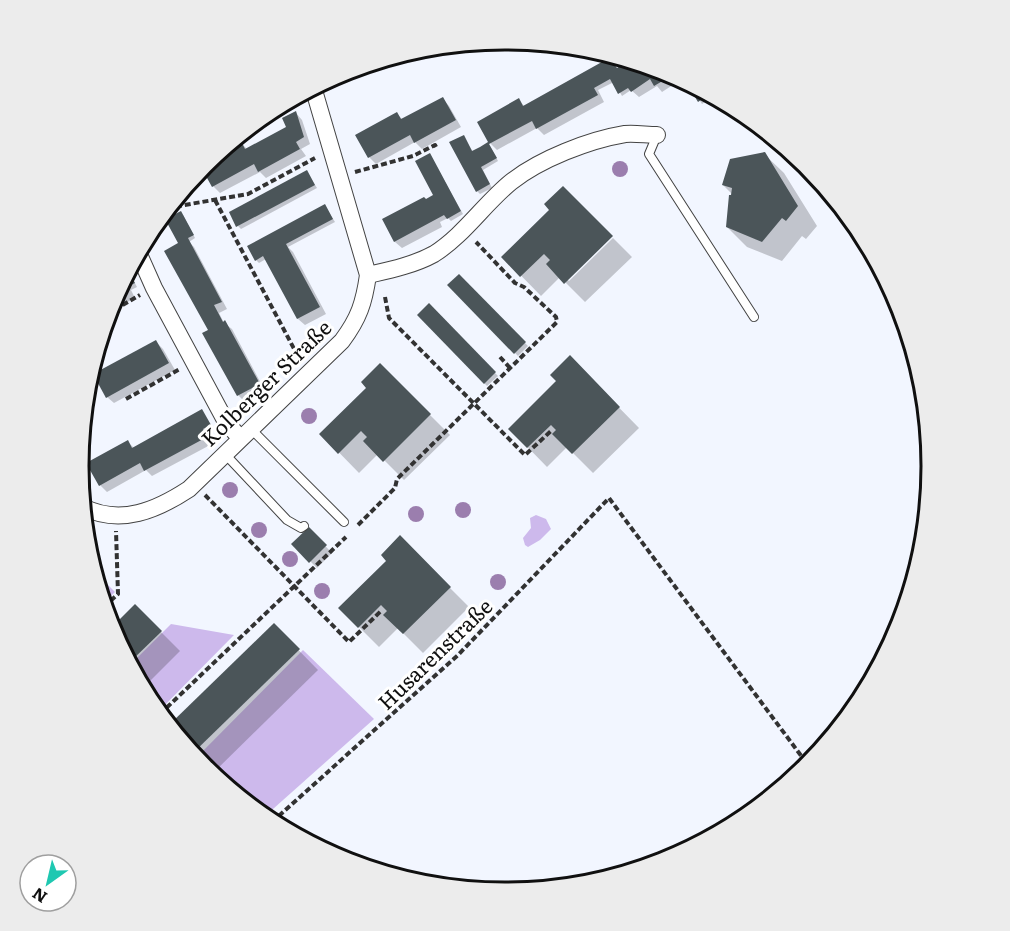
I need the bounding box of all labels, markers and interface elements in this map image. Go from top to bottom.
street label: Kolberger Straße [193,311,337,452]
street label: Husarenstraße [370,590,498,716]
north arrow [18,853,78,913]
text: N [27,883,51,910]

